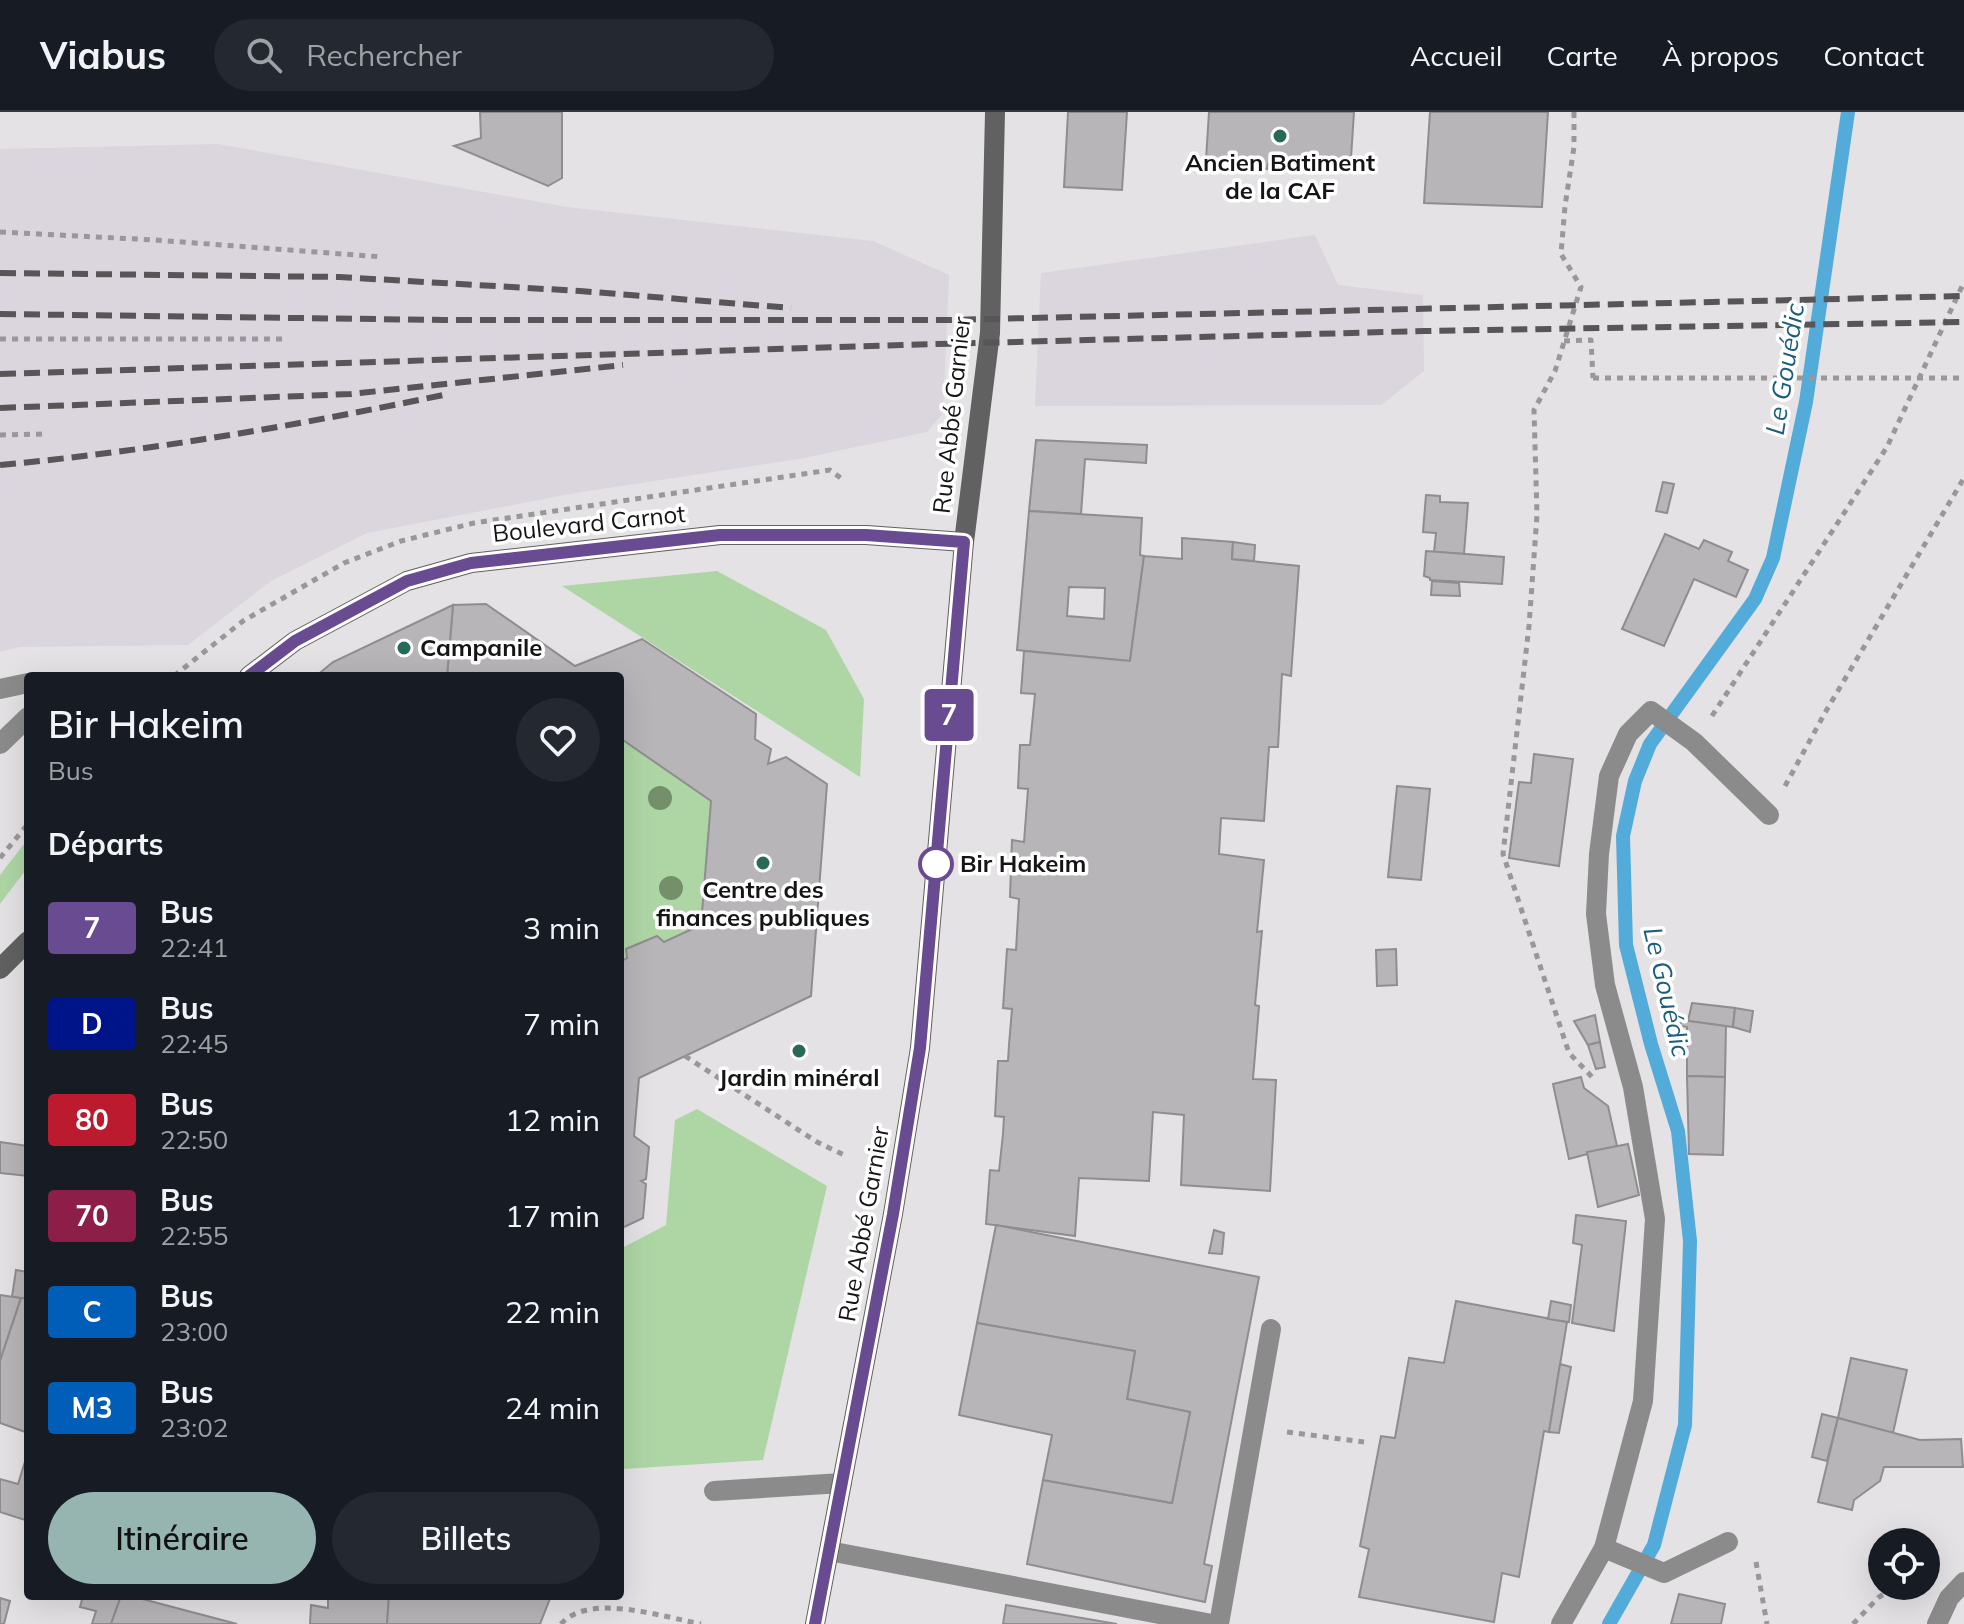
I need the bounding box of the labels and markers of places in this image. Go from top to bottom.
marker: Ancien Batiment de la CAF [1271,127,1289,145]
place label: Ancien Batiment de la CAF [1185,147,1375,205]
place label: Campanile [420,632,542,662]
marker: Campanile [395,639,413,657]
marker: Bir Hakeim [919,847,953,881]
place label: Bir Hakeim [960,848,1086,878]
marker: Centre des finances publiques [754,854,772,872]
place label: Centre des finances publiques [656,874,870,932]
marker: Jardin minéral [790,1042,808,1060]
place label: Jardin minéral [719,1062,879,1092]

